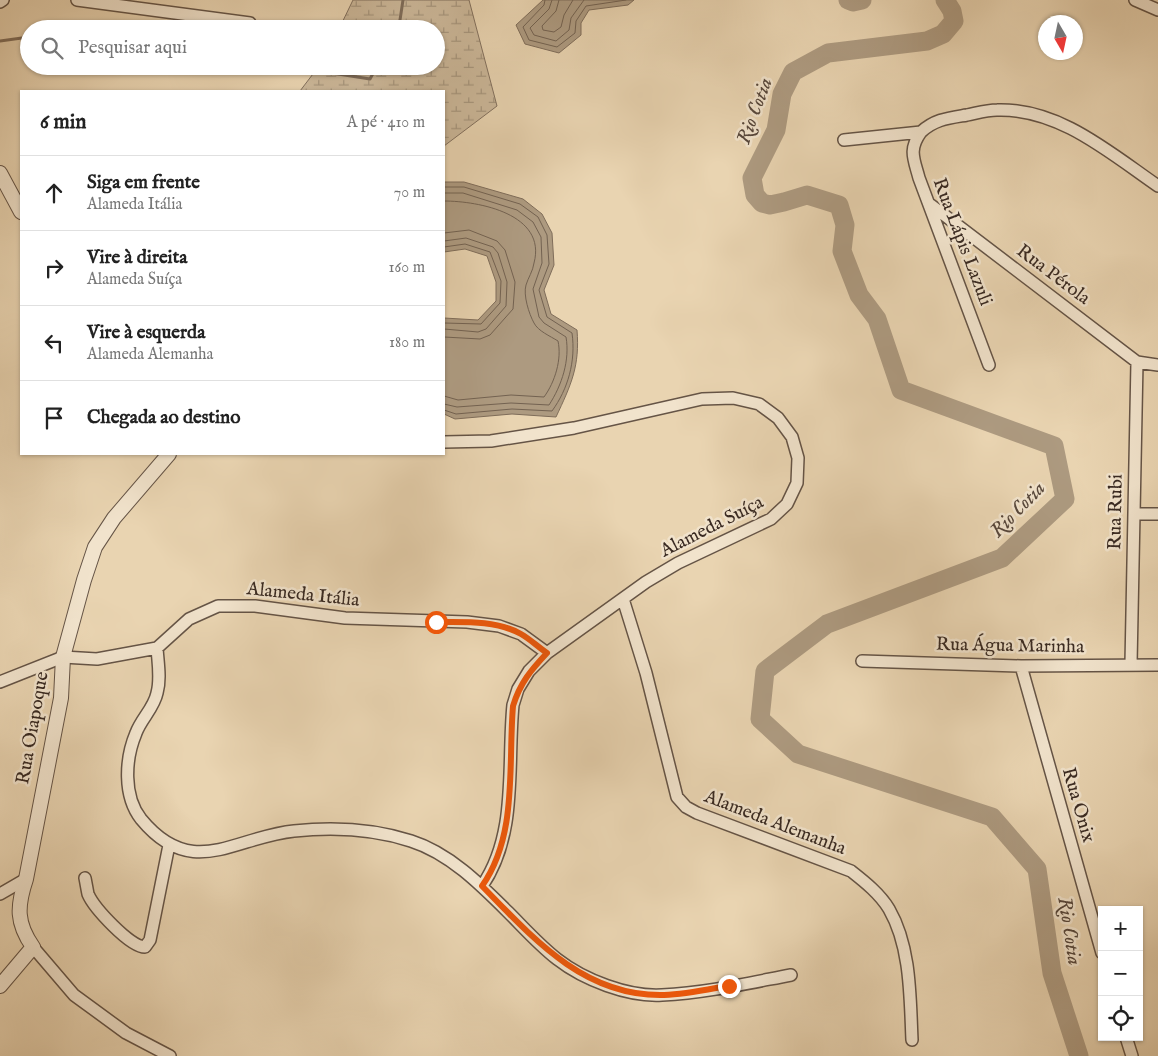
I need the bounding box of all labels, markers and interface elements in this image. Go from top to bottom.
north arrow [1038,15,1083,60]
search box [20,20,445,75]
icon: search [38,34,66,62]
text: Pesquisar aqui [78,36,187,60]
water label: Rio Cotia [731,74,779,148]
text: 6 min [40,109,86,136]
text: A pé · 410 m [347,113,425,133]
text: Siga em frente [87,171,200,195]
street label: Rua Lápis Lazuli [927,175,997,309]
icon: ahead [40,179,68,207]
text: 70 m [394,183,425,203]
text: Alameda Itália [87,195,182,215]
street label: Rua Pérola [1011,239,1095,311]
text: Vire à direita [87,246,187,270]
icon: right [40,254,68,282]
text: 160 m [389,258,425,278]
text: Alameda Suíça [87,270,182,290]
text: Vire à esquerda [87,321,205,345]
icon: left [40,329,68,357]
text: 180 m [389,333,425,353]
text: Alameda Alemanha [87,345,213,365]
icon: arrive [40,404,68,432]
text: Chegada ao destino [87,406,240,430]
street label: Rua Rubi [1103,474,1129,550]
water label: Rio Cotia [985,477,1051,543]
street label: Alameda Suíça [655,490,769,564]
street label: Alameda Itália [244,577,361,613]
route start [425,611,448,634]
street label: Rua Água Marinha [936,632,1085,659]
street label: Rua Oiapoque [11,669,55,786]
street label: Rua Onix [1056,765,1100,845]
street label: Alameda Alemanha [700,785,850,861]
water label: Rio Cotia [1051,895,1087,967]
map controls [1098,906,1143,1041]
button: + [1098,906,1143,951]
button: − [1098,951,1143,996]
route end [718,975,741,998]
button: locate [1098,996,1143,1041]

